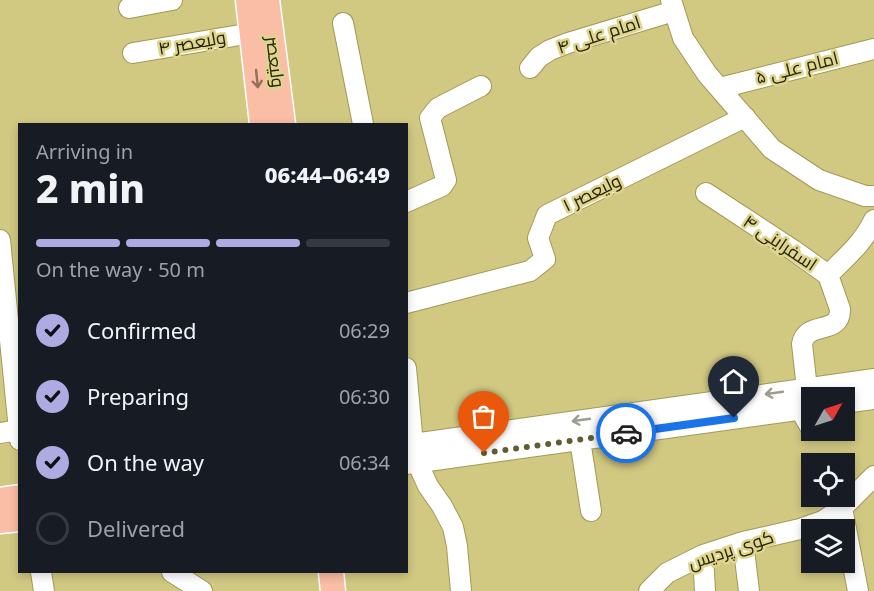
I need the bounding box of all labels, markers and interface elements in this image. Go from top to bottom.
street label: امام علی ۴ [554,9,644,60]
street label: ولیعصر ۴ [156,24,228,60]
street label: ولیعصر [261,34,291,89]
street label: امام علی ۵ [753,45,841,90]
one-way arrow [252,69,263,88]
text: Arriving in [36,138,133,165]
text: 06:44–06:49 [265,159,390,189]
text: 2 min [36,161,145,214]
street label: ولیعصر ۱ [558,168,625,216]
street label: اسفراینی ۴ [739,209,822,276]
text: On the way · 50 m [36,256,205,283]
icon: check [36,314,69,347]
text: Confirmed [87,315,197,345]
text: 06:29 [339,317,390,344]
pin [708,356,759,418]
icon: home [717,365,750,398]
icon: check [36,380,69,413]
text: Preparing [87,381,189,411]
text: 06:30 [339,383,390,410]
north arrow [801,387,855,441]
map controls [801,387,855,573]
one-way arrow [765,388,785,399]
pin [458,391,509,453]
icon: bag [467,400,500,433]
courier [596,403,656,463]
one-way arrow [572,415,592,426]
icon: car [610,417,643,450]
icon: check [36,446,69,479]
text: On the way [87,447,204,477]
text: 06:34 [339,449,390,476]
button: locate [801,453,855,507]
text: Delivered [87,513,185,543]
button: layers [801,519,855,573]
street label: کوی پردیس [685,524,777,575]

